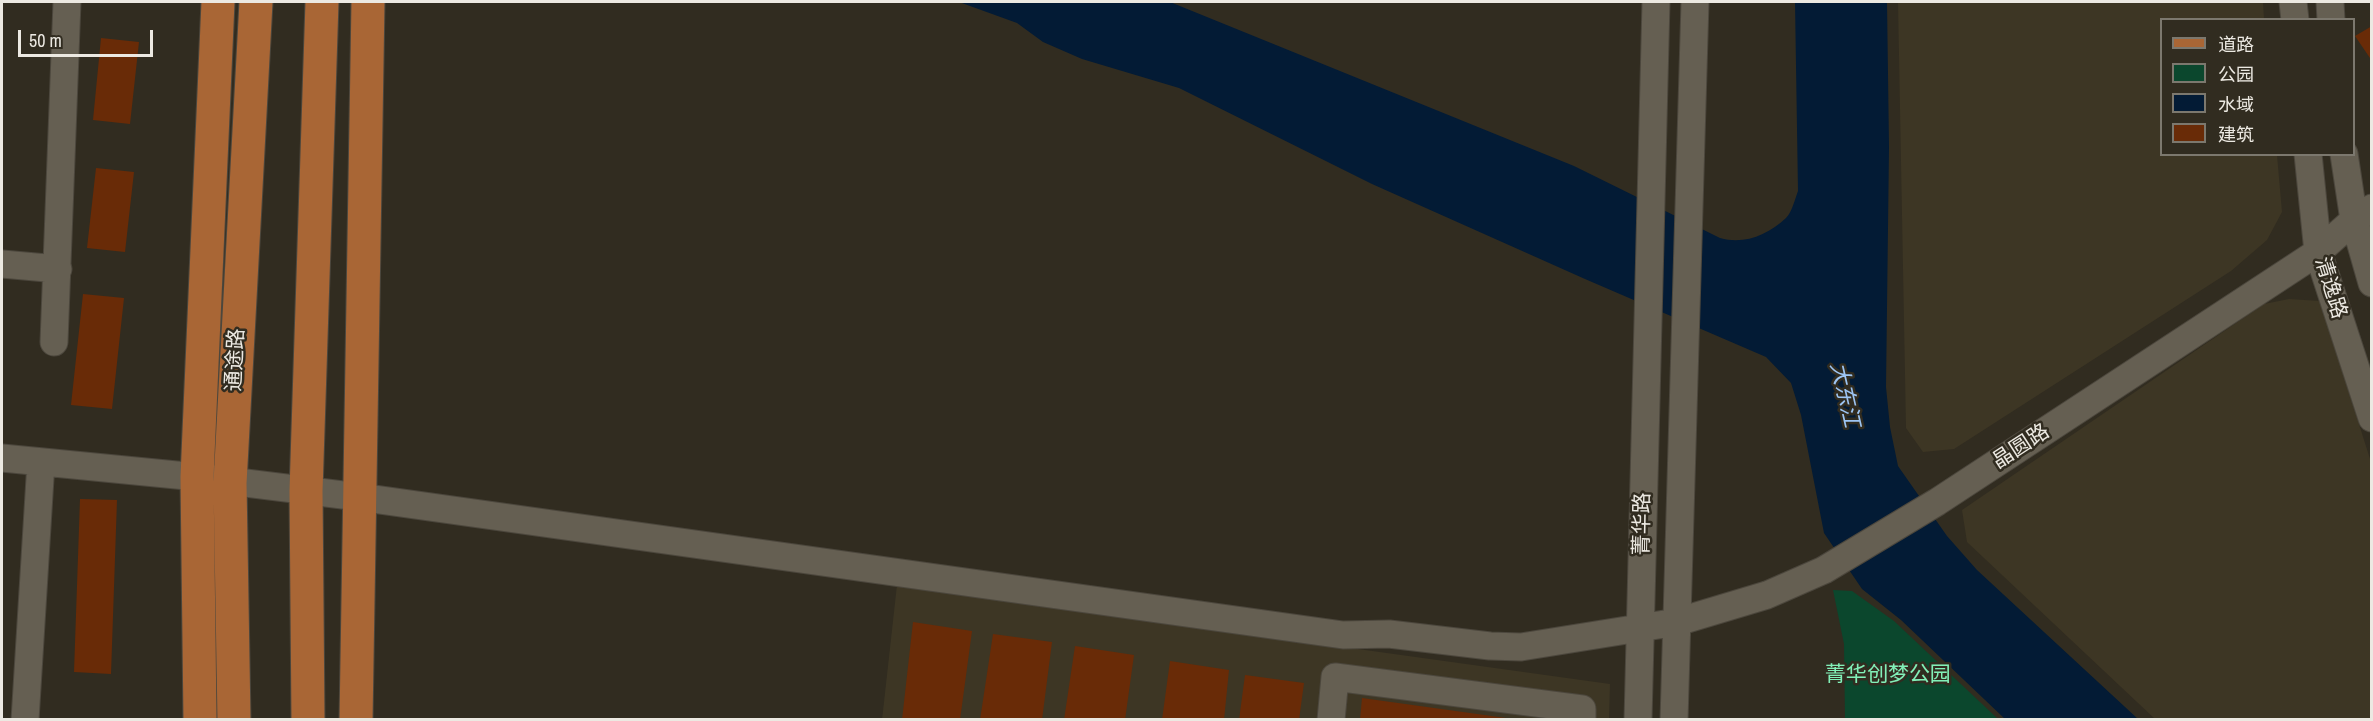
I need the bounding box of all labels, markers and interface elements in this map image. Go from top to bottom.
scale bar [21,18,156,56]
legend [2160,18,2355,156]
text: 50 m [29,28,62,53]
text: 道路 [2218,32,2254,57]
text: 公园 [2218,62,2254,87]
text: 水域 [2218,92,2254,117]
text: 建筑 [2218,122,2254,147]
street label: 清逸路 [2309,254,2351,322]
street label: 通途路 [222,328,250,392]
water label: 大东江 [1824,360,1864,430]
street label: 晶圆路 [1988,419,2054,475]
street label: 菁华路 [1630,492,1656,556]
park label: 菁华创梦公园 [1825,662,1951,688]

